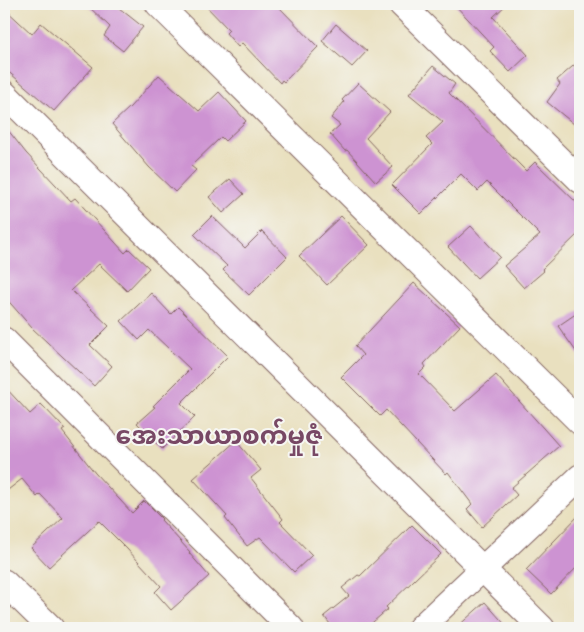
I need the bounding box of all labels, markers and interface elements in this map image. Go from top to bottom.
district label: အေးသာယာစက်မှုဇုံ [116,418,322,456]

